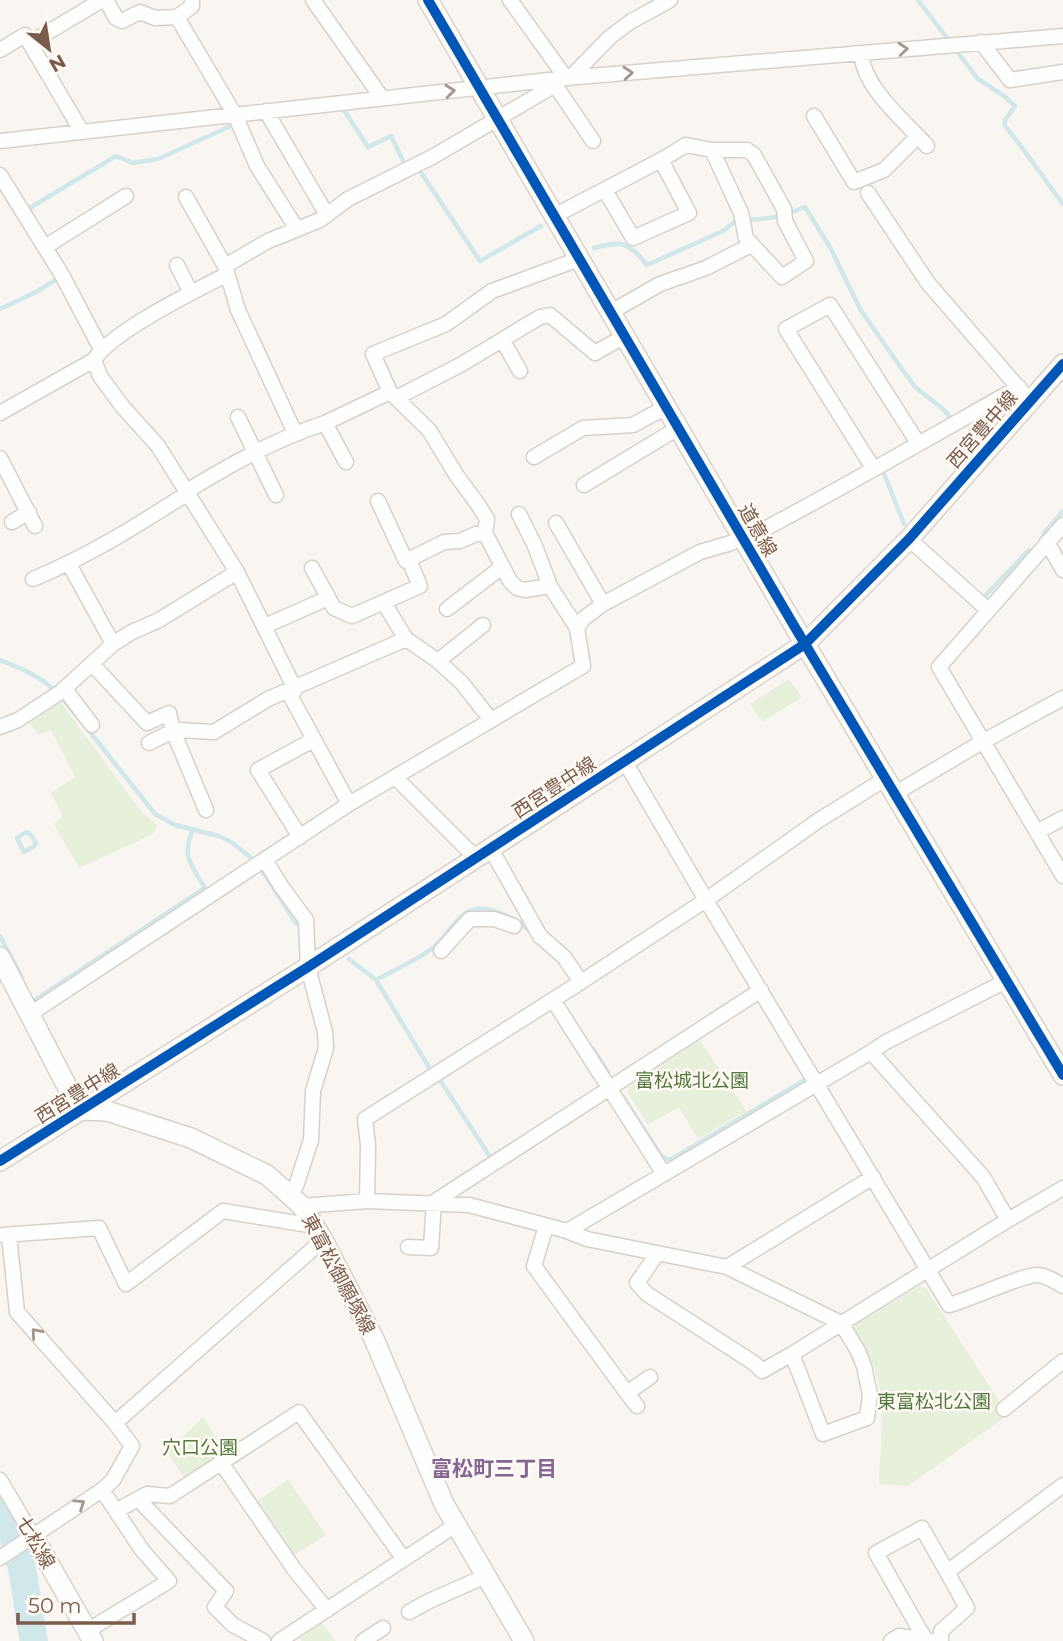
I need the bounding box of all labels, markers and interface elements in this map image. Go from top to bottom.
north arrow [14,14,84,84]
one-way arrow [898,42,909,57]
text: N [45,49,70,77]
one-way arrow [623,66,634,81]
one-way arrow [444,83,456,98]
street label: 西宮豊中線 [943,386,1022,473]
street label: 道意線 [733,500,782,561]
street label: 西宮豊中線 [508,752,600,823]
street label: 西宮豊中線 [31,1058,124,1128]
park label: 富松城北公園 [635,1069,749,1092]
street label: 東富松御願塚線 [297,1210,380,1338]
one-way arrow [32,1328,44,1341]
park label: 東富松北公園 [877,1390,991,1413]
park label: 穴口公園 [162,1436,238,1459]
district label: 富松町三丁目 [431,1456,557,1481]
one-way arrow [73,1500,86,1513]
street label: 七松線 [11,1512,60,1573]
scale bar [18,1582,133,1626]
text: 50 m [28,1593,82,1618]

